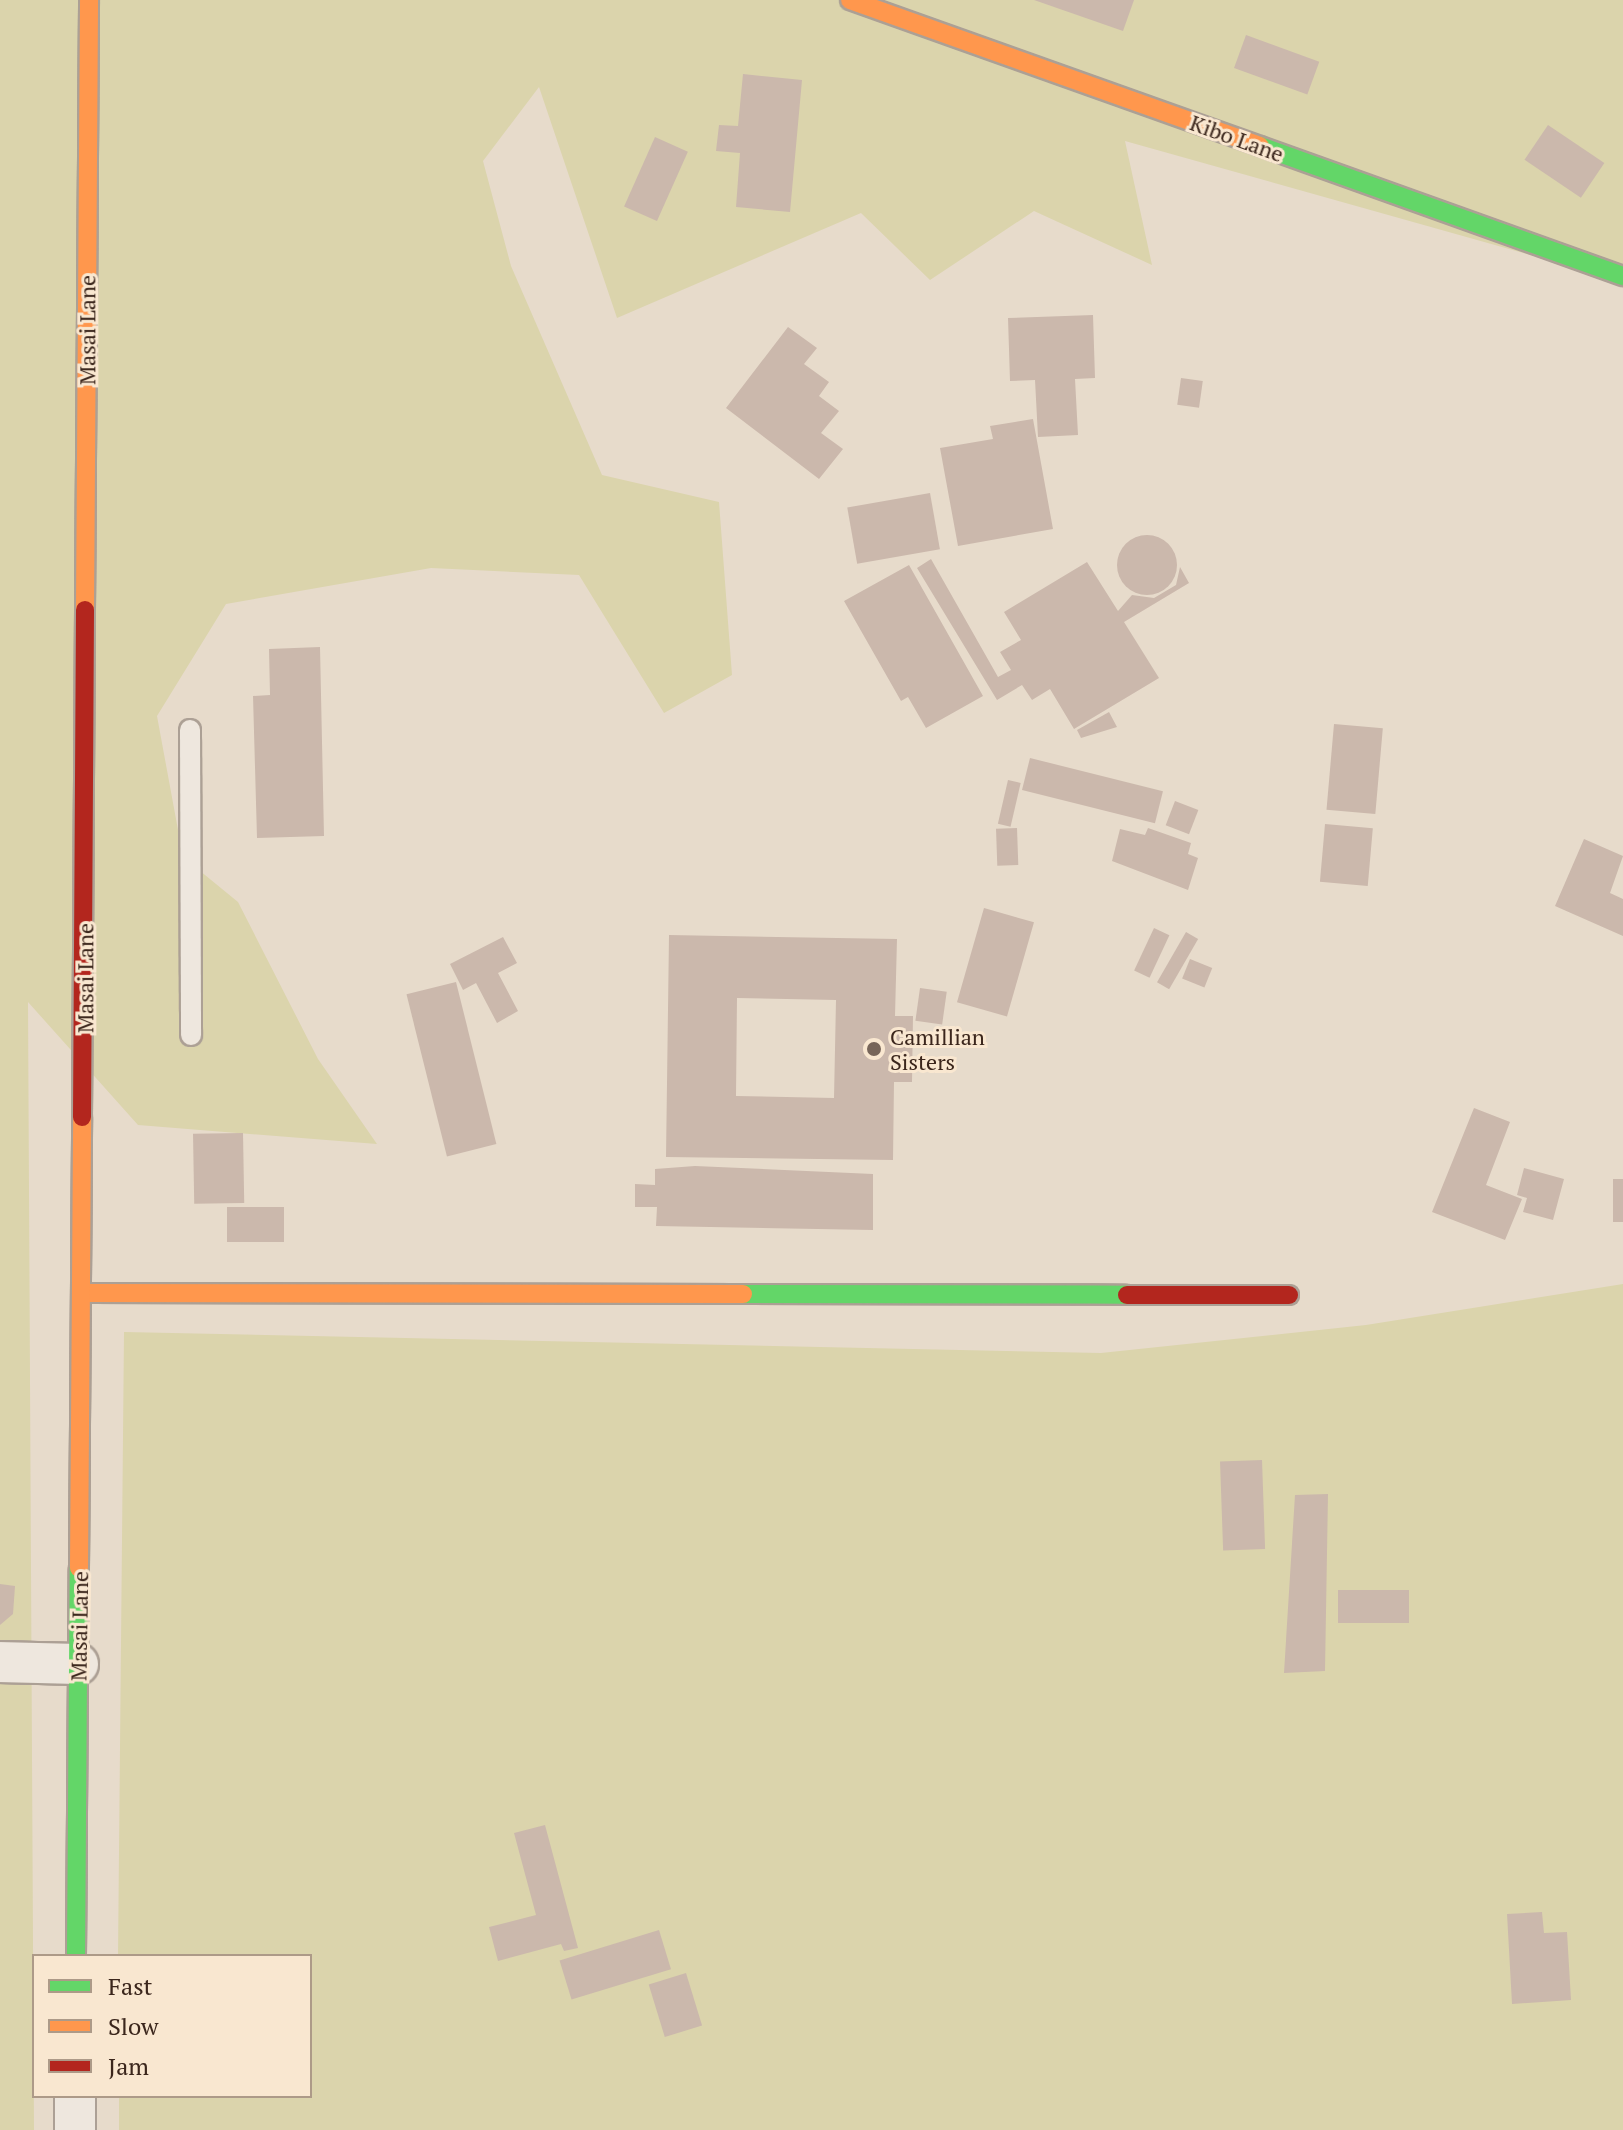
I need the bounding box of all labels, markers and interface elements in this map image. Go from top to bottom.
street label: Kibo Lane [1187,109,1287,167]
street label: Masai Lane [74,275,100,385]
street label: Masai Lane [72,923,98,1033]
place label: Camillian Sisters [890,1023,985,1074]
marker: Camillian Sisters [865,1040,883,1058]
street label: Masai Lane [65,1571,93,1681]
legend [32,1954,312,2098]
text: Fast [108,1970,152,2002]
text: Slow [108,2010,159,2042]
text: Jam [108,2050,149,2082]

